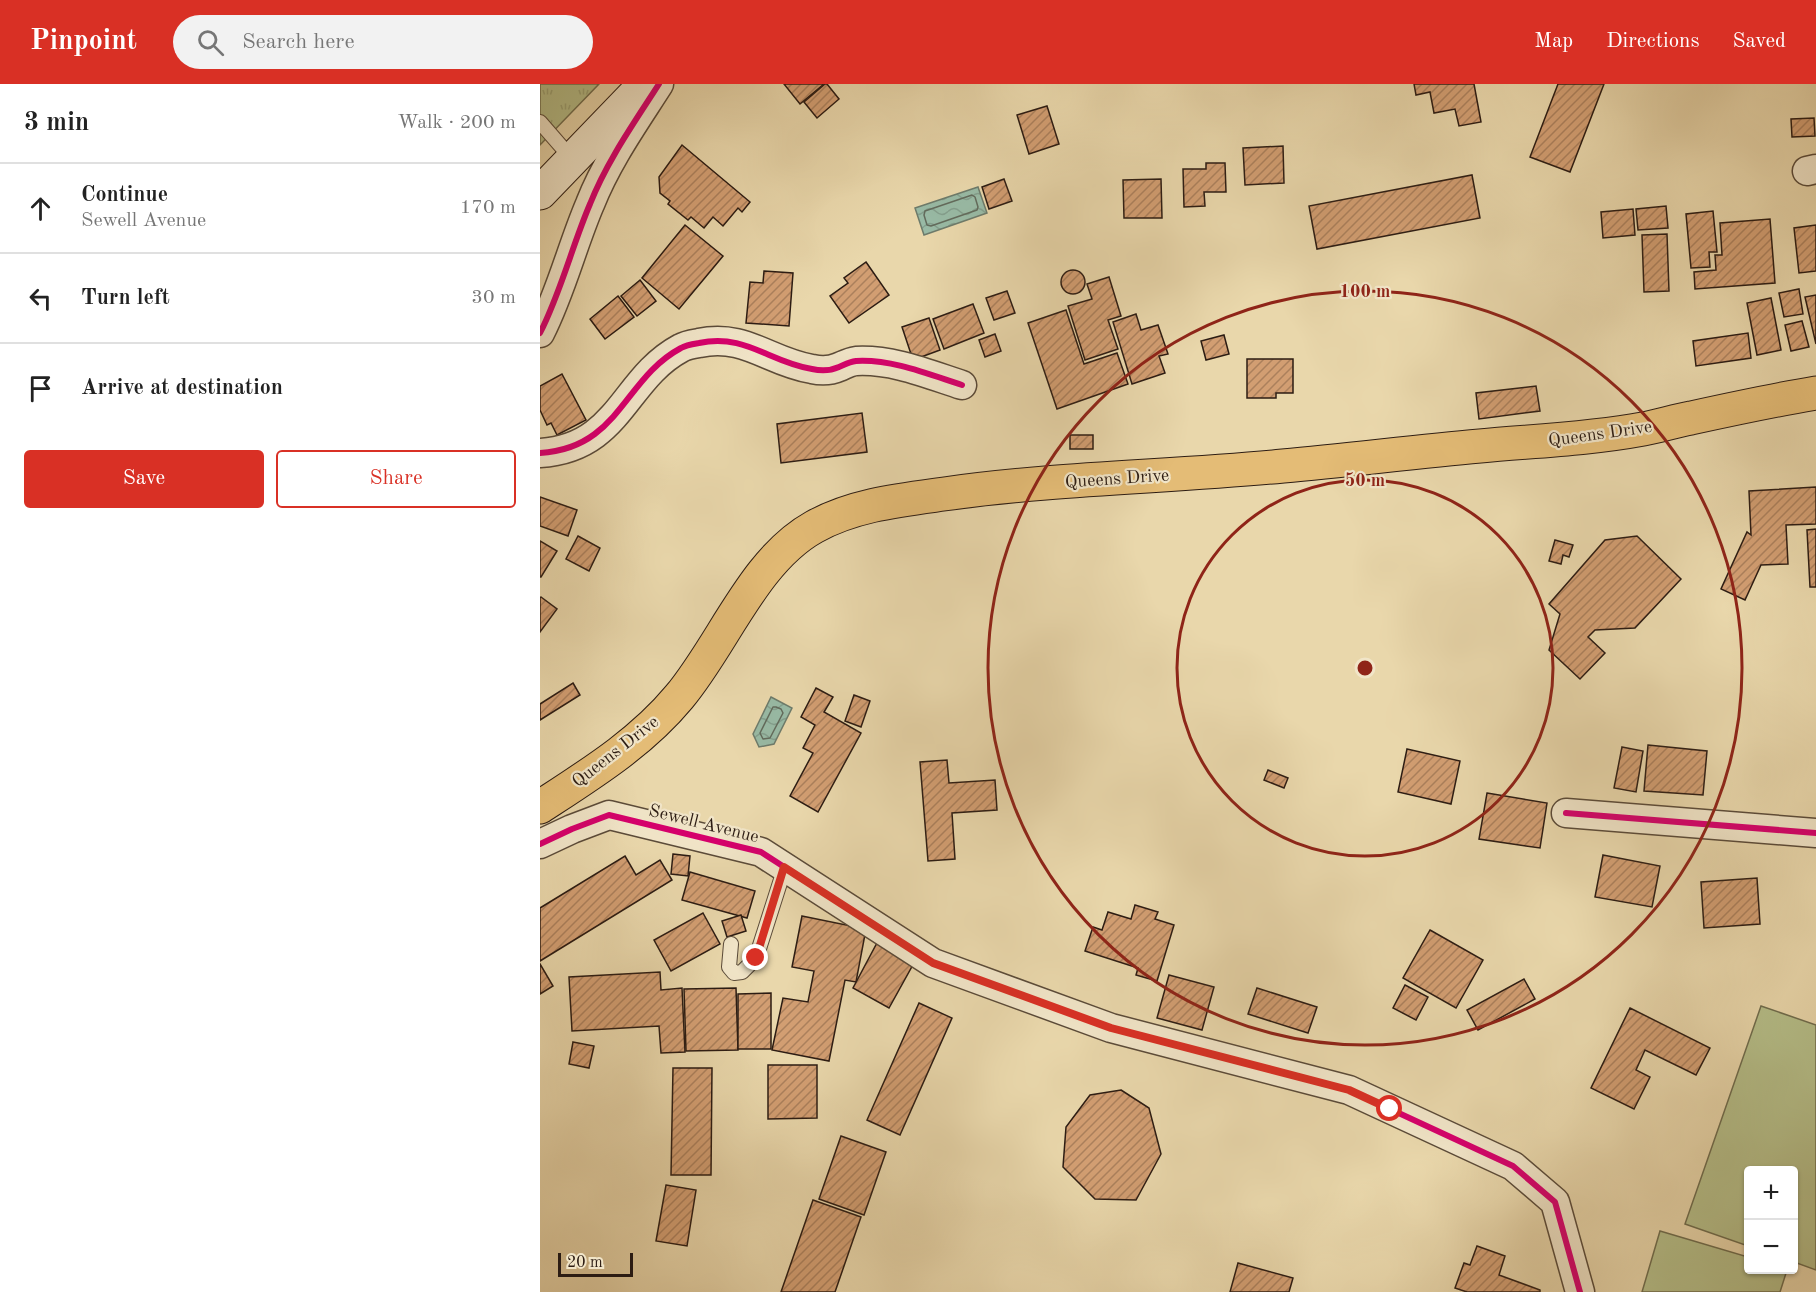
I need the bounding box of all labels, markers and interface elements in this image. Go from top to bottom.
search box [173,15,593,69]
icon: search [194,26,227,59]
text: Pinpoint [30,28,137,56]
text: Search here [242,31,355,53]
text: Map [1534,31,1573,52]
text: Directions [1606,31,1700,52]
text: Saved [1733,31,1786,52]
text: 3 min [24,110,89,136]
text: Walk · 200 m [397,113,516,133]
text: Continue [81,184,168,206]
icon: ahead [24,192,57,225]
text: 170 m [460,198,516,218]
text: Sewell Avenue [81,211,206,231]
icon: left [24,282,57,315]
text: 100 m [1340,283,1390,301]
text: Turn left [81,287,170,309]
text: 30 m [471,288,516,308]
icon: arrive [24,372,57,405]
text: Arrive at destination [81,377,283,399]
street label: Queens Drive [1547,418,1653,450]
button: Save [24,450,264,508]
button: Share [276,450,516,508]
street label: Queens Drive [1064,466,1170,492]
text: 50 m [1345,472,1385,490]
centre of rings [1355,658,1375,678]
street label: Queens Drive [569,712,662,791]
street label: Sewell Avenue [647,802,761,846]
route end [742,944,768,970]
route start [1376,1095,1402,1121]
map controls [1744,1166,1798,1274]
button: + [1744,1166,1798,1220]
button: − [1744,1220,1798,1274]
scale bar [558,1250,633,1278]
text: 20 m [567,1255,603,1271]

